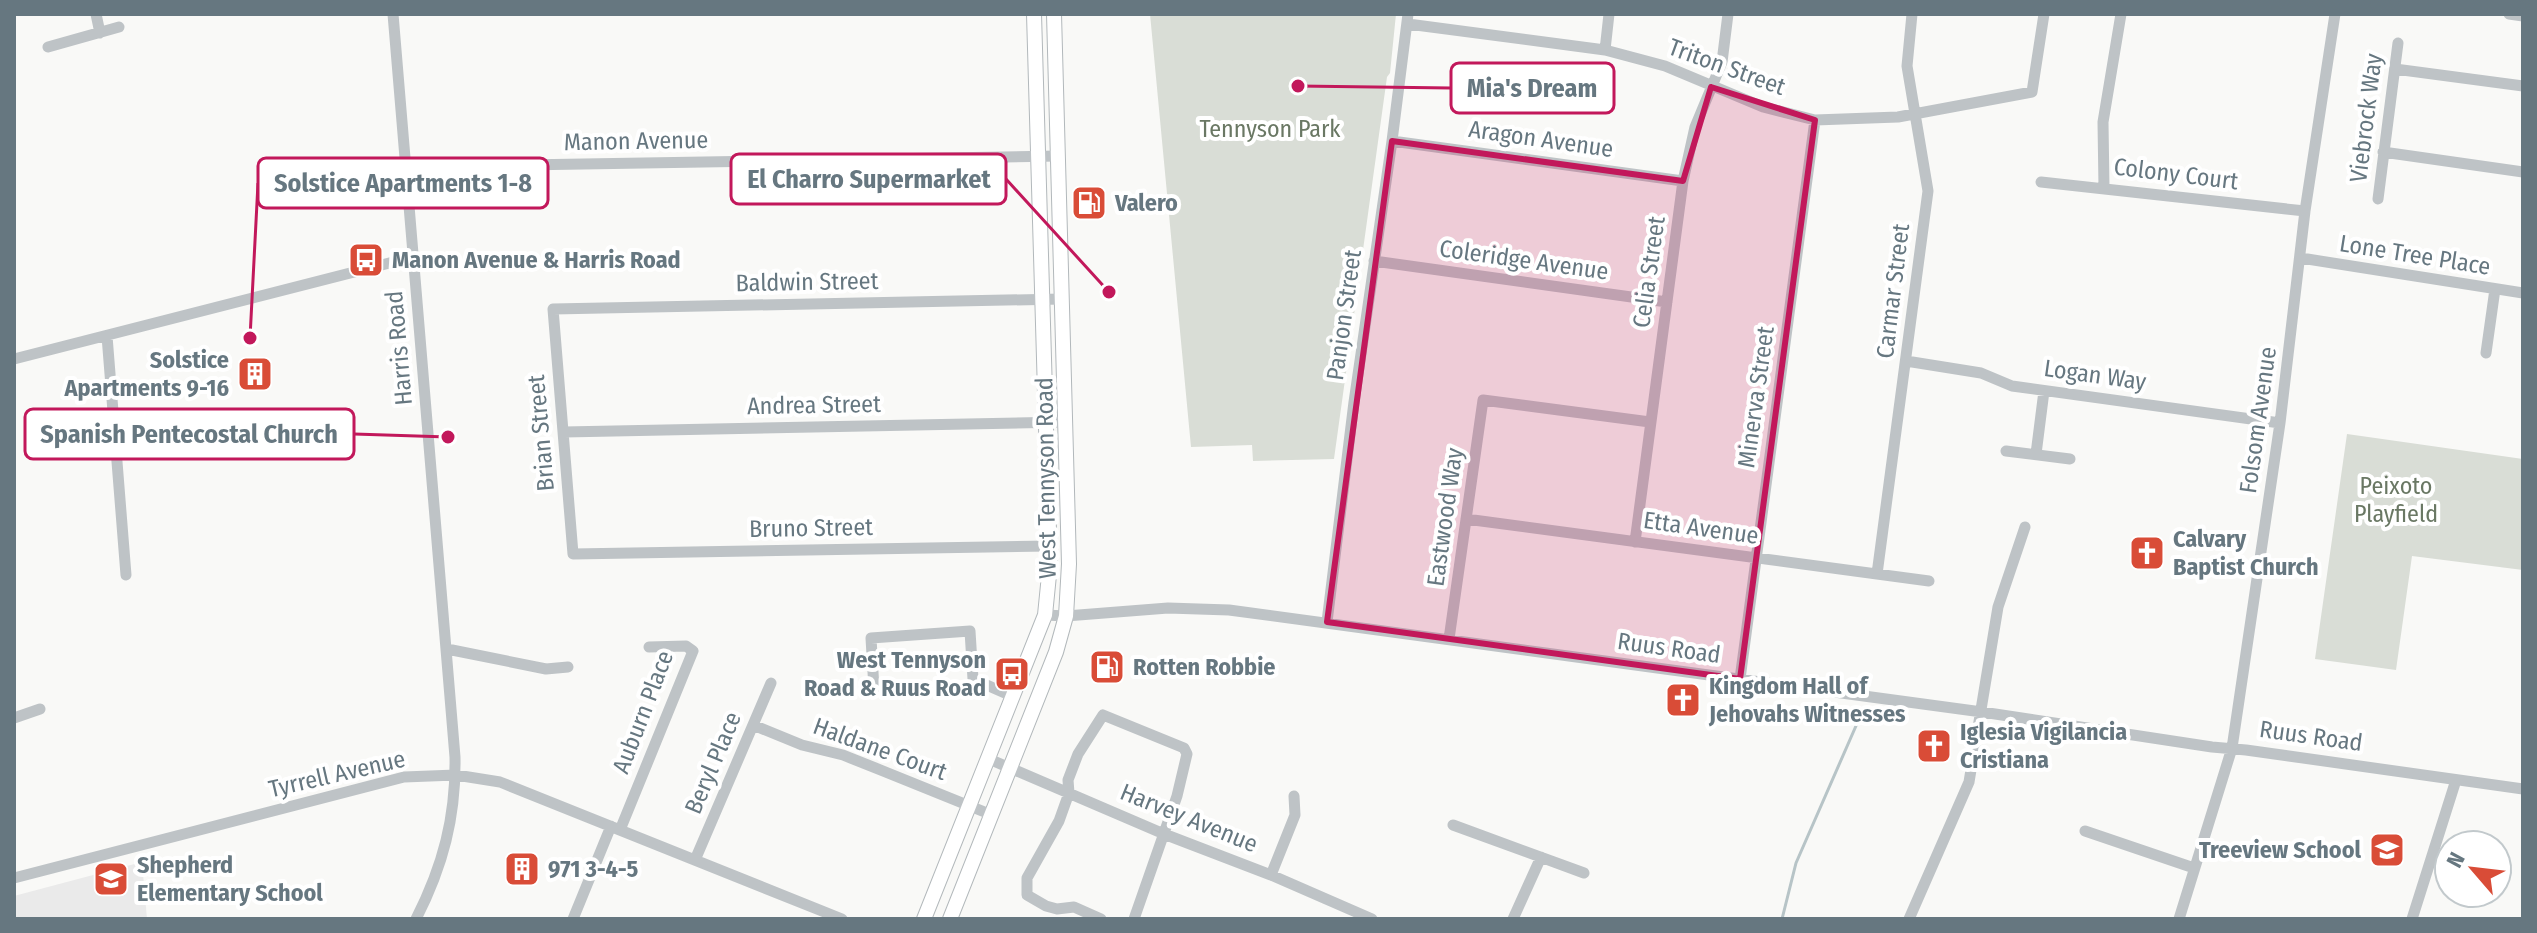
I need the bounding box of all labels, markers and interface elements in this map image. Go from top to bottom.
street label: Triton Street [1665,33,1789,101]
street label: Viebrock Way [2344,52,2388,184]
callout: Mia's Dream [1451,63,1614,113]
text: Mia's Dream [1467,73,1597,104]
park label: Tennyson Park [1199,115,1341,143]
street label: Aragon Avenue [1467,115,1615,163]
street label: Manon Avenue [564,126,708,156]
street label: Colony Court [2112,152,2240,196]
callout: El Charro Supermarket [731,154,1006,204]
callout: Solstice Apartments 1-8 [258,158,548,208]
text: El Charro Supermarket [747,164,992,195]
text: Solstice Apartments 1-8 [274,168,532,199]
fuel station icon: Valero [1070,184,1108,222]
place label: Valero [1114,189,1178,217]
street label: Celia Street [1627,214,1671,330]
street label: Carmar Street [1871,222,1915,360]
street label: Lone Tree Place [2338,229,2492,281]
street label: Coleridge Avenue [1438,234,1610,286]
bus stop icon: Manon Avenue & Harris Road [347,241,385,279]
place label: Manon Avenue & Harris Road [392,246,681,274]
street label: Panjon Street [1321,248,1367,382]
street label: Baldwin Street [735,267,879,297]
street label: Harris Road [380,290,418,406]
street label: Minerva Street [1732,324,1780,470]
street label: Folsom Avenue [2234,345,2282,495]
place label: Solstice Apartments 9-16 [64,346,229,402]
street label: Logan Way [2042,354,2148,396]
building icon: Solstice Apartments 9-16 [236,355,274,393]
street label: Brian Street [522,374,560,492]
street label: West Tennyson Road [1030,377,1062,579]
street label: Andrea Street [747,390,881,420]
callout: Spanish Pentecostal Church [25,409,354,459]
text: Spanish Pentecostal Church [40,419,338,450]
street label: Eastwood Way [1421,446,1469,588]
park label: Peixoto Playfield [2354,472,2438,528]
street label: Etta Avenue [1642,506,1760,550]
street label: Bruno Street [749,513,873,543]
place label: Calvary Baptist Church [2173,525,2319,581]
church icon: Calvary Baptist Church [2128,534,2166,572]
street label: Ruus Road [1616,627,1722,669]
place label: West Tennyson Road & Ruus Road [804,646,986,702]
street label: Auburn Place [607,647,679,777]
fuel station icon: Rotten Robbie [1088,648,1126,686]
place label: Rotten Robbie [1133,653,1276,681]
bus stop icon: West Tennyson Road & Ruus Road [993,655,1031,693]
place label: Kingdom Hall of Jehovahs Witnesses [1708,672,1906,728]
church icon: Kingdom Hall of Jehovahs Witnesses [1664,681,1702,719]
street label: Beryl Place [679,708,747,818]
street label: Haldane Court [809,712,951,786]
street label: Ruus Road [2258,715,2364,757]
place label: Iglesia Vigilancia Cristiana [1960,718,2127,774]
church icon: Iglesia Vigilancia Cristiana [1915,727,1953,765]
street label: Tyrrell Avenue [266,745,408,803]
street label: Harvey Avenue [1116,778,1262,858]
north arrow [2433,829,2513,909]
school or university icon: Treeview School [2368,831,2406,869]
place label: Treeview School [2199,836,2361,864]
text: N [2441,848,2471,872]
building icon: 971 3-4-5 [503,850,541,888]
place label: Shepherd Elementary School [137,851,323,907]
place label: 971 3-4-5 [548,855,639,883]
school or university icon: Shepherd Elementary School [92,860,130,898]

